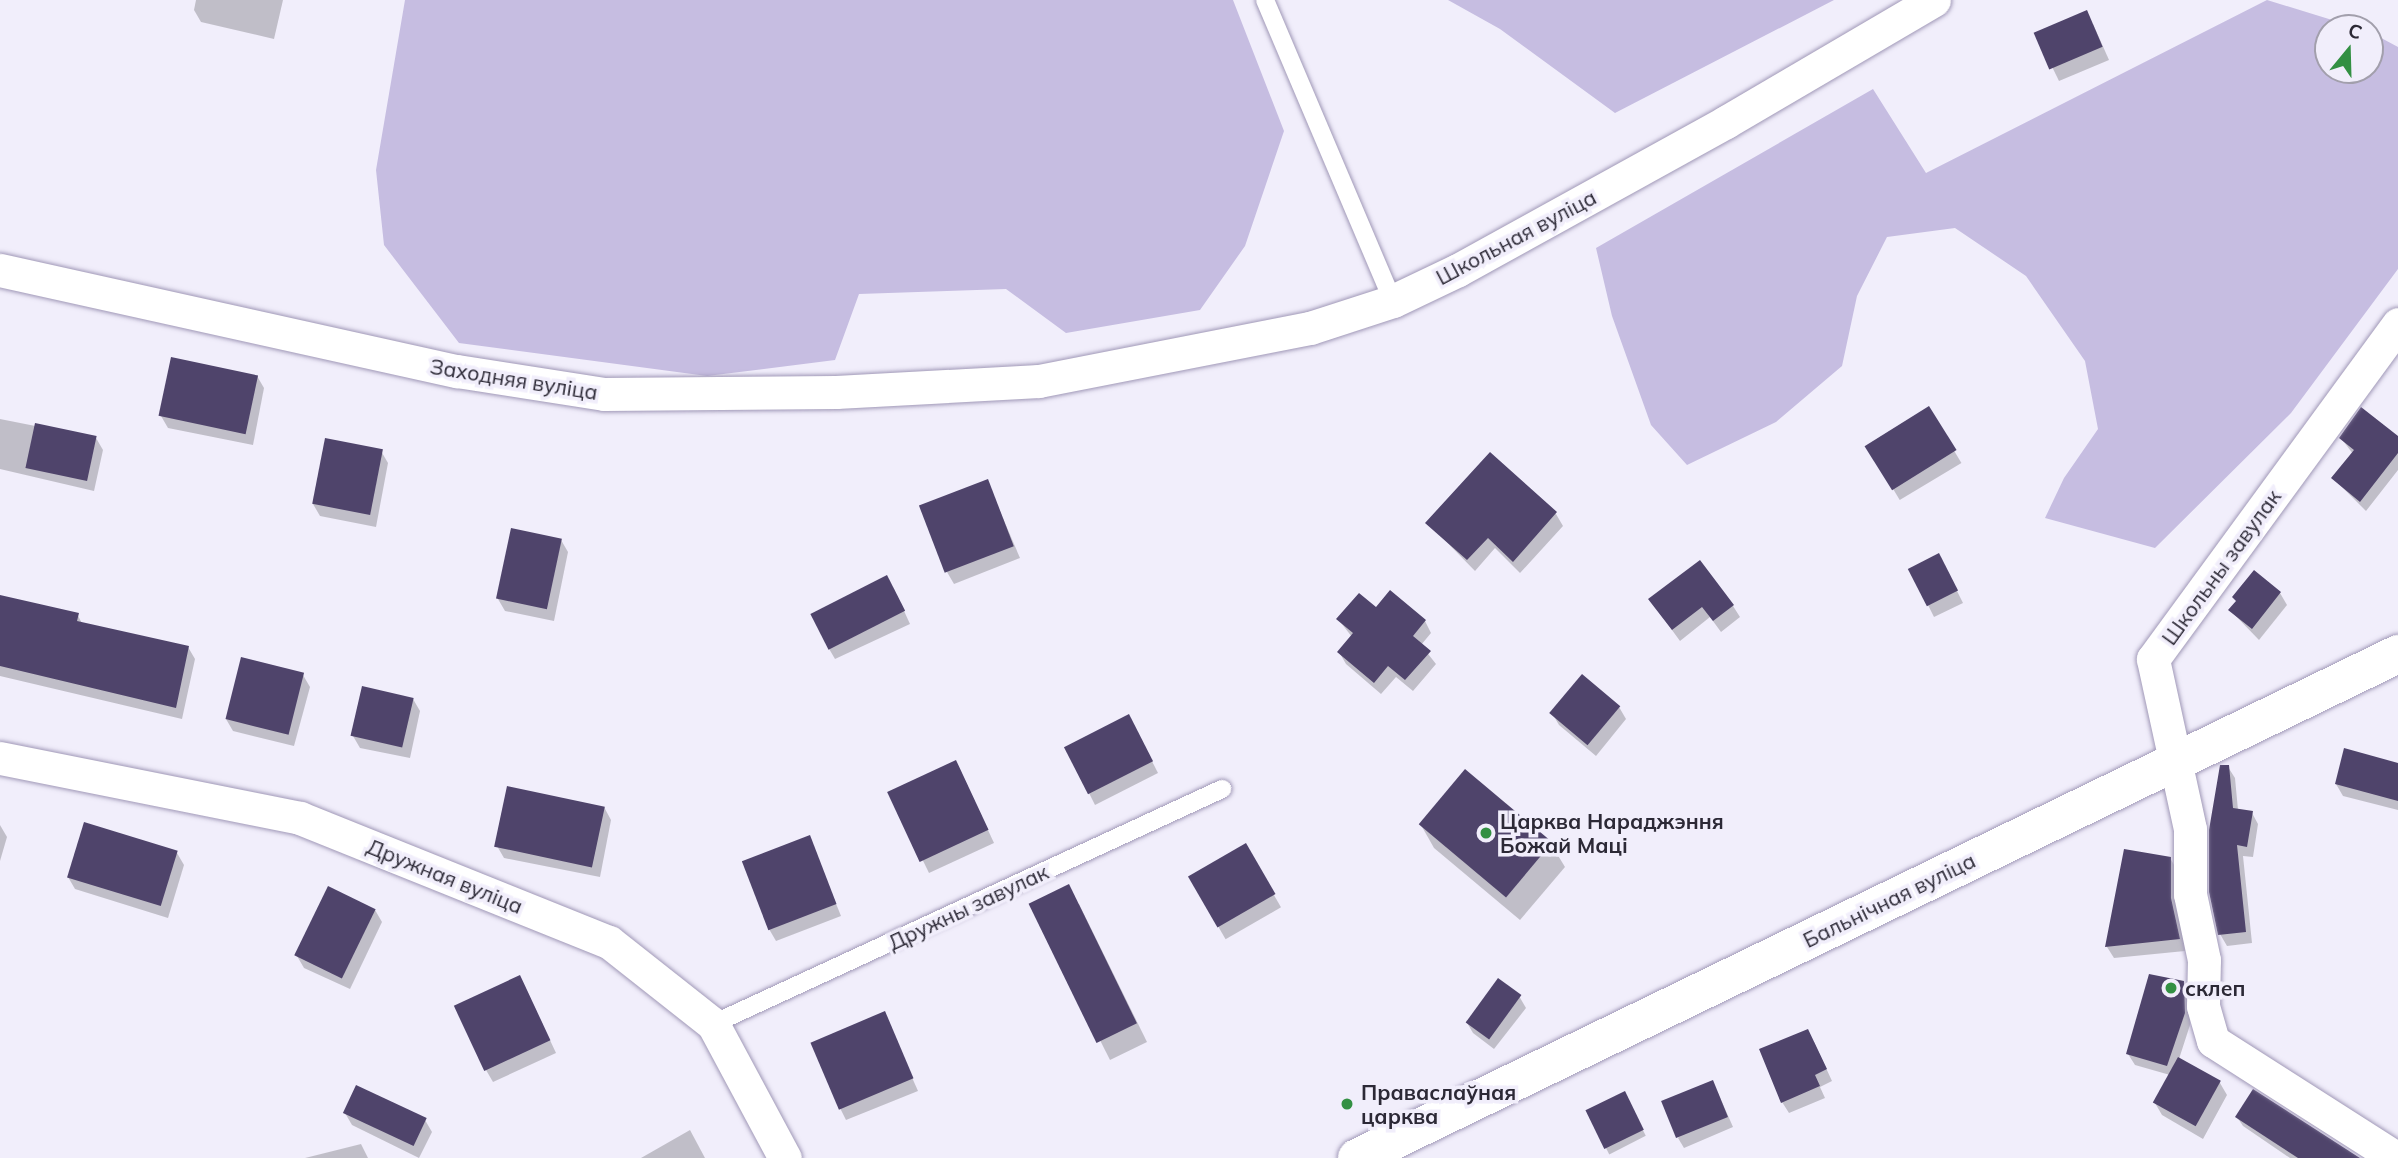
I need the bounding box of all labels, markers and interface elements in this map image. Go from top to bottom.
north arrow [2314,14,2384,84]
text: С [2345,18,2365,44]
street label: Школьная вуліца [1432,184,1600,290]
street label: Заходняя вуліца [428,353,600,405]
street label: Школьны завулак [2156,484,2286,650]
place label: Царква Нараджэння Божай Маці [1500,808,1724,858]
marker: Царква Нараджэння Божай Маці [1478,825,1494,841]
street label: Дружная вуліца [363,833,527,919]
street label: Бальнічная вуліца [1799,847,1979,953]
street label: Дружны завулак [884,859,1052,955]
place label: склеп [2185,975,2245,1001]
marker: склеп [2163,980,2179,996]
place label: Праваслаўная царква [1361,1079,1516,1129]
marker: Праваслаўная царква [1339,1096,1355,1112]

